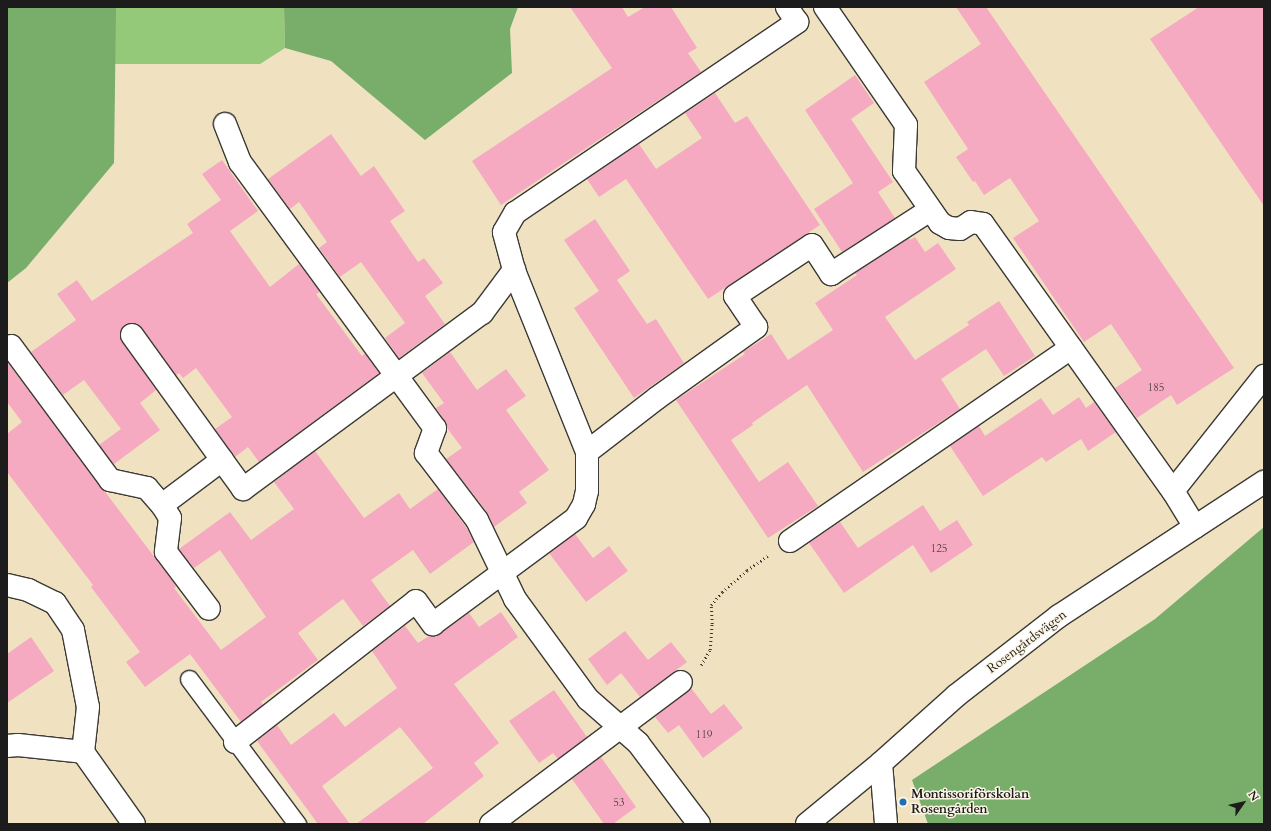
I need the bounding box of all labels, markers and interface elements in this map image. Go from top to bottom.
house number: 185 [1148,381,1164,395]
house number: 125 [931,542,947,556]
street label: Rosengårdsvägen [984,607,1070,677]
house number: 119 [696,728,712,742]
north arrow [1223,783,1263,823]
place label: Montissoriförskolan Rosengården [911,787,1029,818]
text: N [1244,788,1262,804]
house number: 53 [613,796,625,810]
marker: Montissoriförskolan Rosengården [898,797,908,807]

